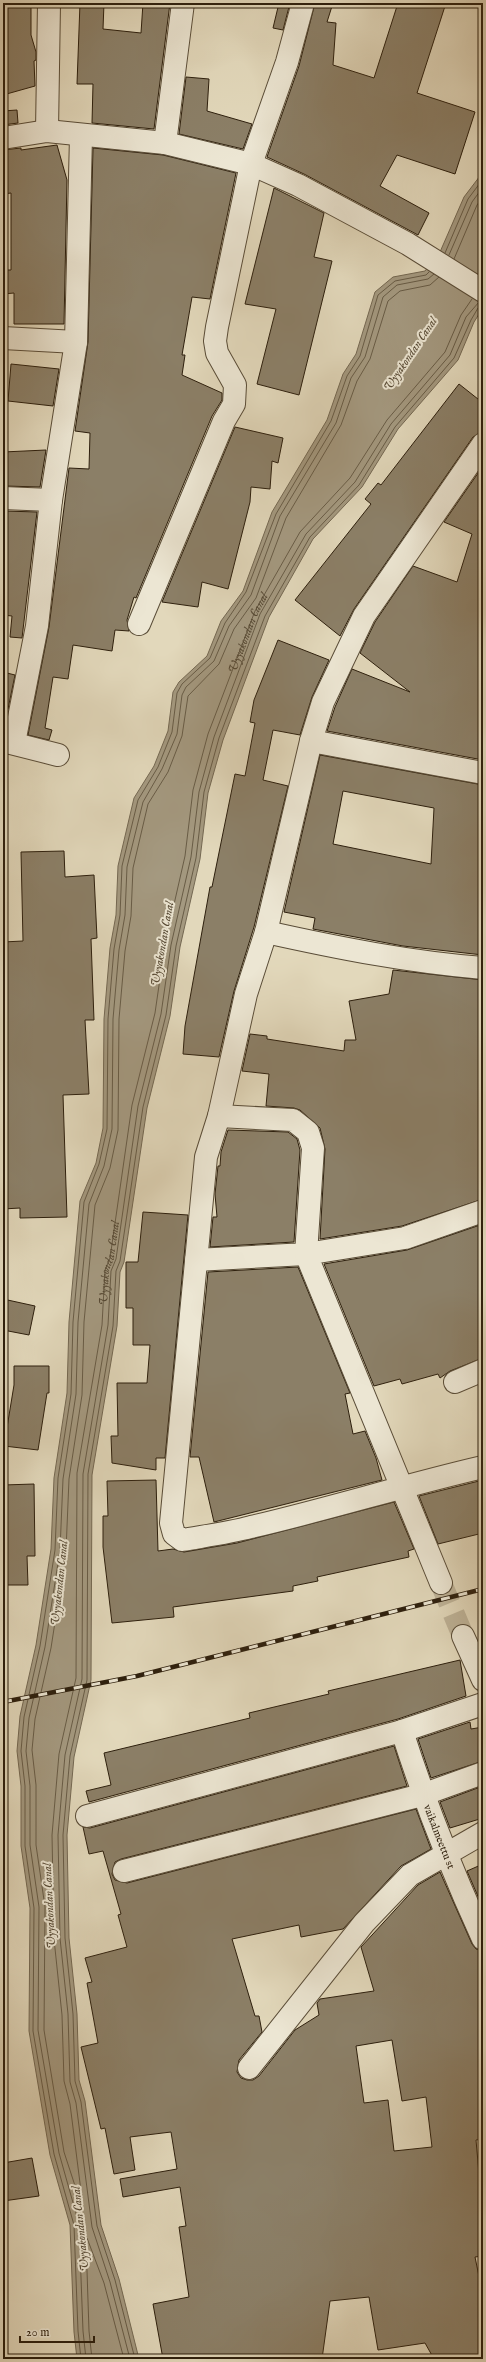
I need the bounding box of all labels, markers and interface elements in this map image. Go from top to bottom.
water label: Uyyakondan Canal [380,314,441,394]
water label: Uyyakondan Canal [225,589,272,675]
water label: Uyyakondan Canal [148,899,178,988]
water label: Uyyakondan Canal [96,1219,123,1306]
water label: Uyyakondan Canal [48,1539,72,1626]
street label: vaikalmeettu st [420,1803,458,1871]
water label: Uyyakondan Canal [40,1862,59,1949]
water label: Uyyakondan Canal [68,2184,92,2272]
scale bar [20,2318,94,2344]
text: 20 m [26,2325,49,2340]

